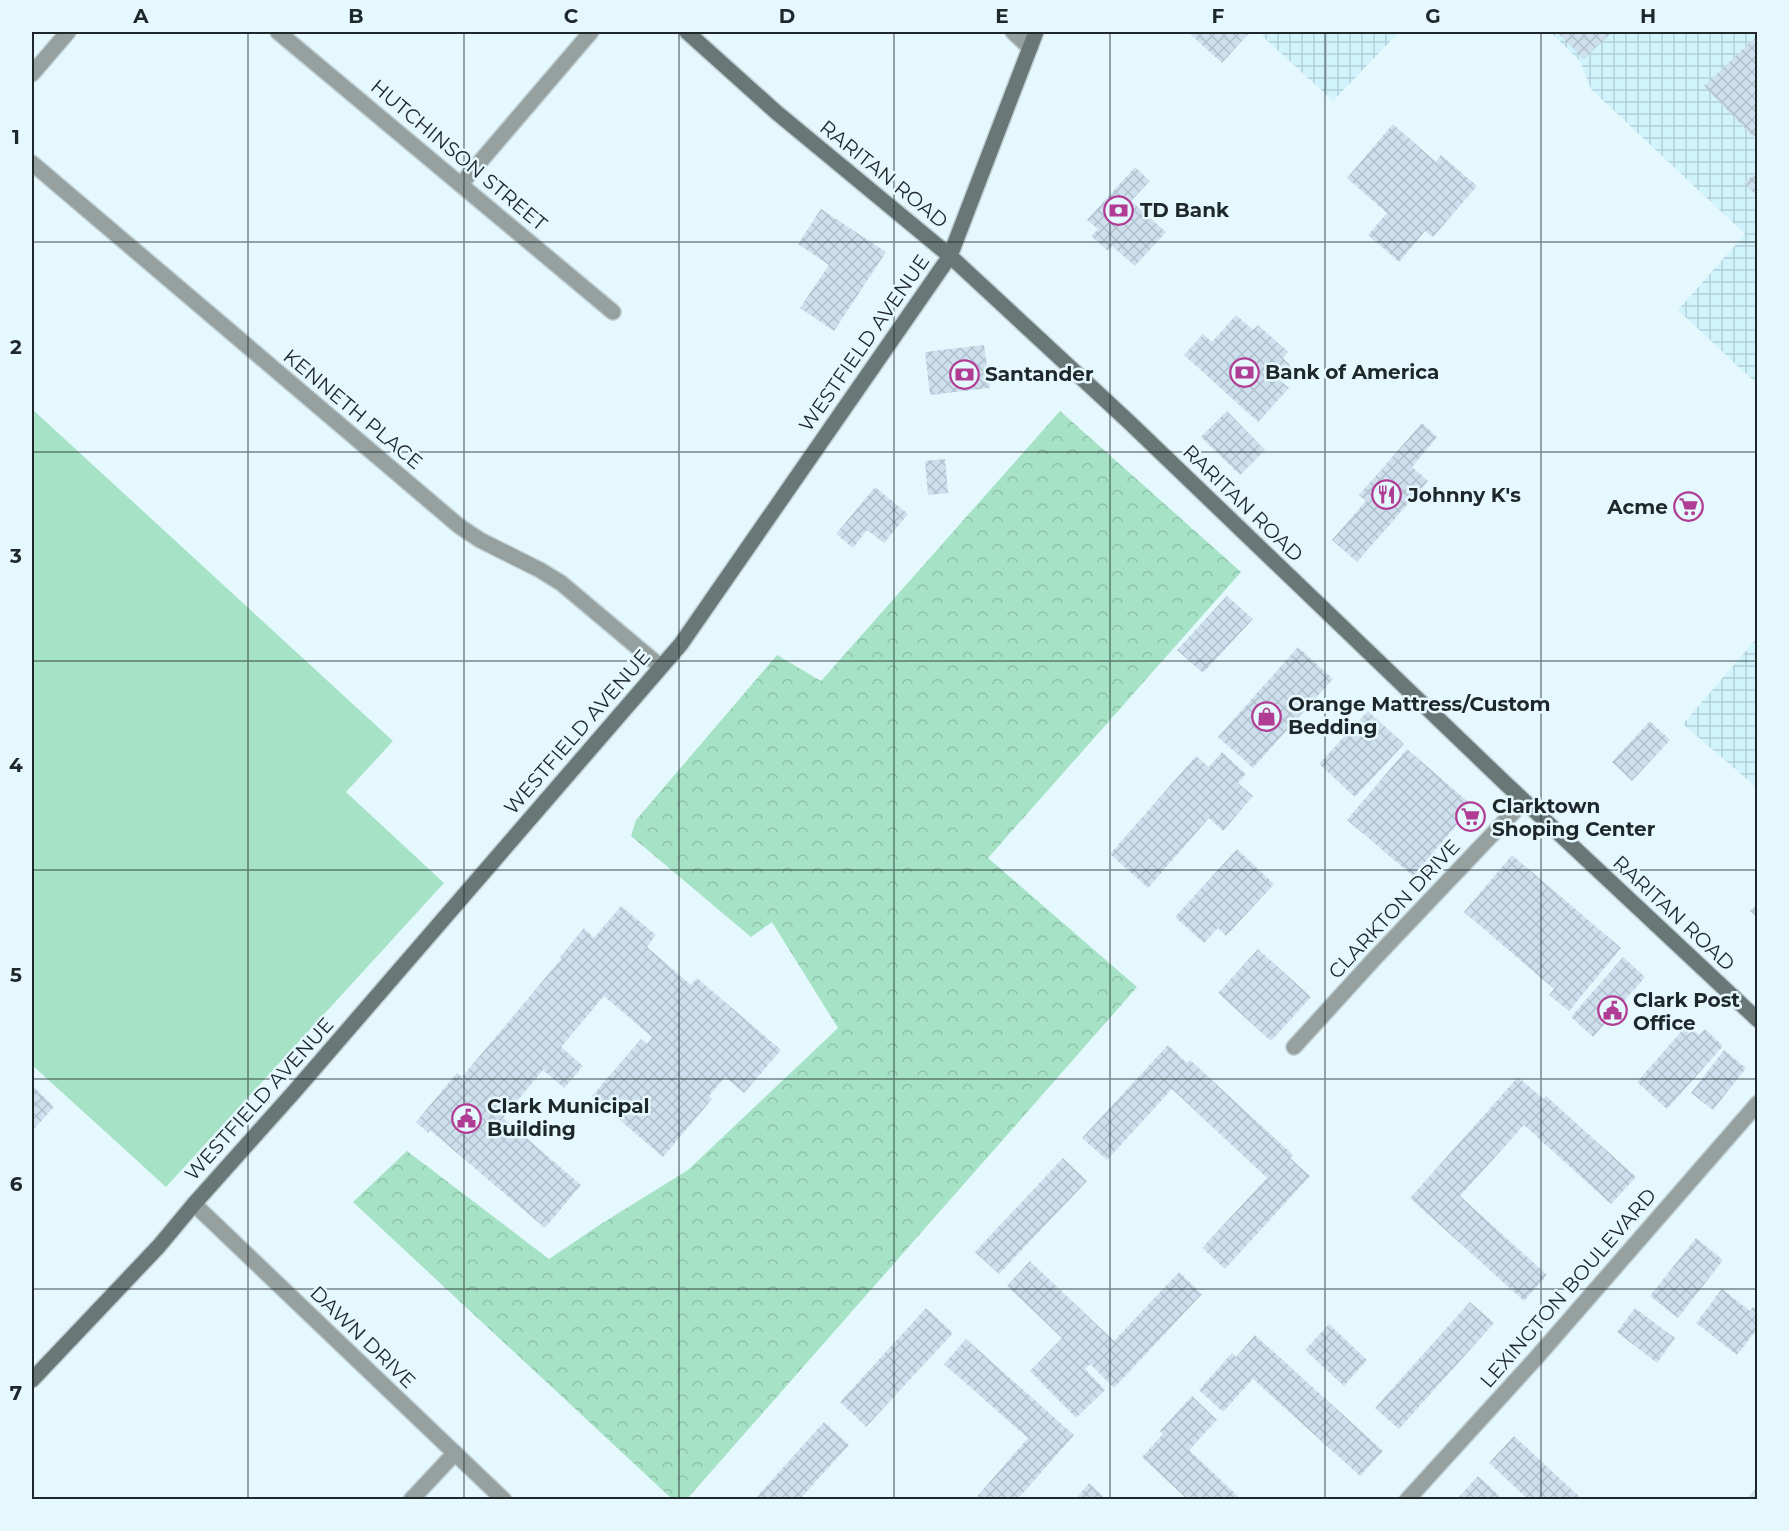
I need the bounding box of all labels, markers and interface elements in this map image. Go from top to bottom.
text: A [132,4,149,28]
text: B [348,4,364,28]
text: C [564,4,579,28]
text: D [779,4,795,28]
text: E [995,4,1009,28]
text: F [1212,4,1225,28]
text: G [1425,4,1441,28]
text: H [1640,4,1656,28]
street label: HUTCHINSON STREET [366,74,552,236]
street label: RARITAN ROAD [815,115,953,233]
text: 1 [12,125,20,149]
bank icon: TD Bank [1103,194,1135,226]
place label: TD Bank [1140,198,1230,222]
street label: WESTFIELD AVENUE [794,250,934,436]
text: 2 [10,335,22,359]
street label: KENNETH PLACE [279,344,427,474]
bank icon: Bank of America [1228,356,1260,388]
bank icon: Santander [948,358,980,390]
place label: Bank of America [1265,360,1439,384]
place label: Santander [985,362,1094,386]
street label: RARITAN ROAD [1178,440,1308,566]
restaurant icon: Johnny K's [1371,479,1403,511]
place label: Johnny K's [1407,483,1521,507]
supermarket icon: Acme [1673,491,1705,523]
place label: Acme [1606,495,1668,519]
text: 3 [9,544,22,568]
street label: WESTFIELD AVENUE [499,645,655,819]
place label: Orange Mattress/Custom Bedding [1288,692,1551,739]
shop icon: Orange Mattress/Custom Bedding [1251,700,1283,732]
text: 4 [9,753,23,777]
place label: Clarktown Shoping Center [1492,794,1656,841]
supermarket icon: Clarktown Shoping Center [1455,801,1487,833]
street label: CLARKTON DRIVE [1323,834,1465,984]
street label: RARITAN ROAD [1608,850,1740,976]
text: 5 [10,963,22,987]
place label: Clark Post Office [1633,988,1740,1035]
public building icon: Clark Post Office [1596,995,1628,1027]
street label: WESTFIELD AVENUE [180,1013,338,1185]
place label: Clark Municipal Building [487,1094,650,1141]
public building icon: Clark Municipal Building [450,1102,482,1134]
text: 6 [10,1172,23,1196]
street label: LEXINGTON BOULEVARD [1475,1183,1661,1393]
street label: DAWN DRIVE [305,1281,421,1393]
text: 7 [10,1381,22,1405]

